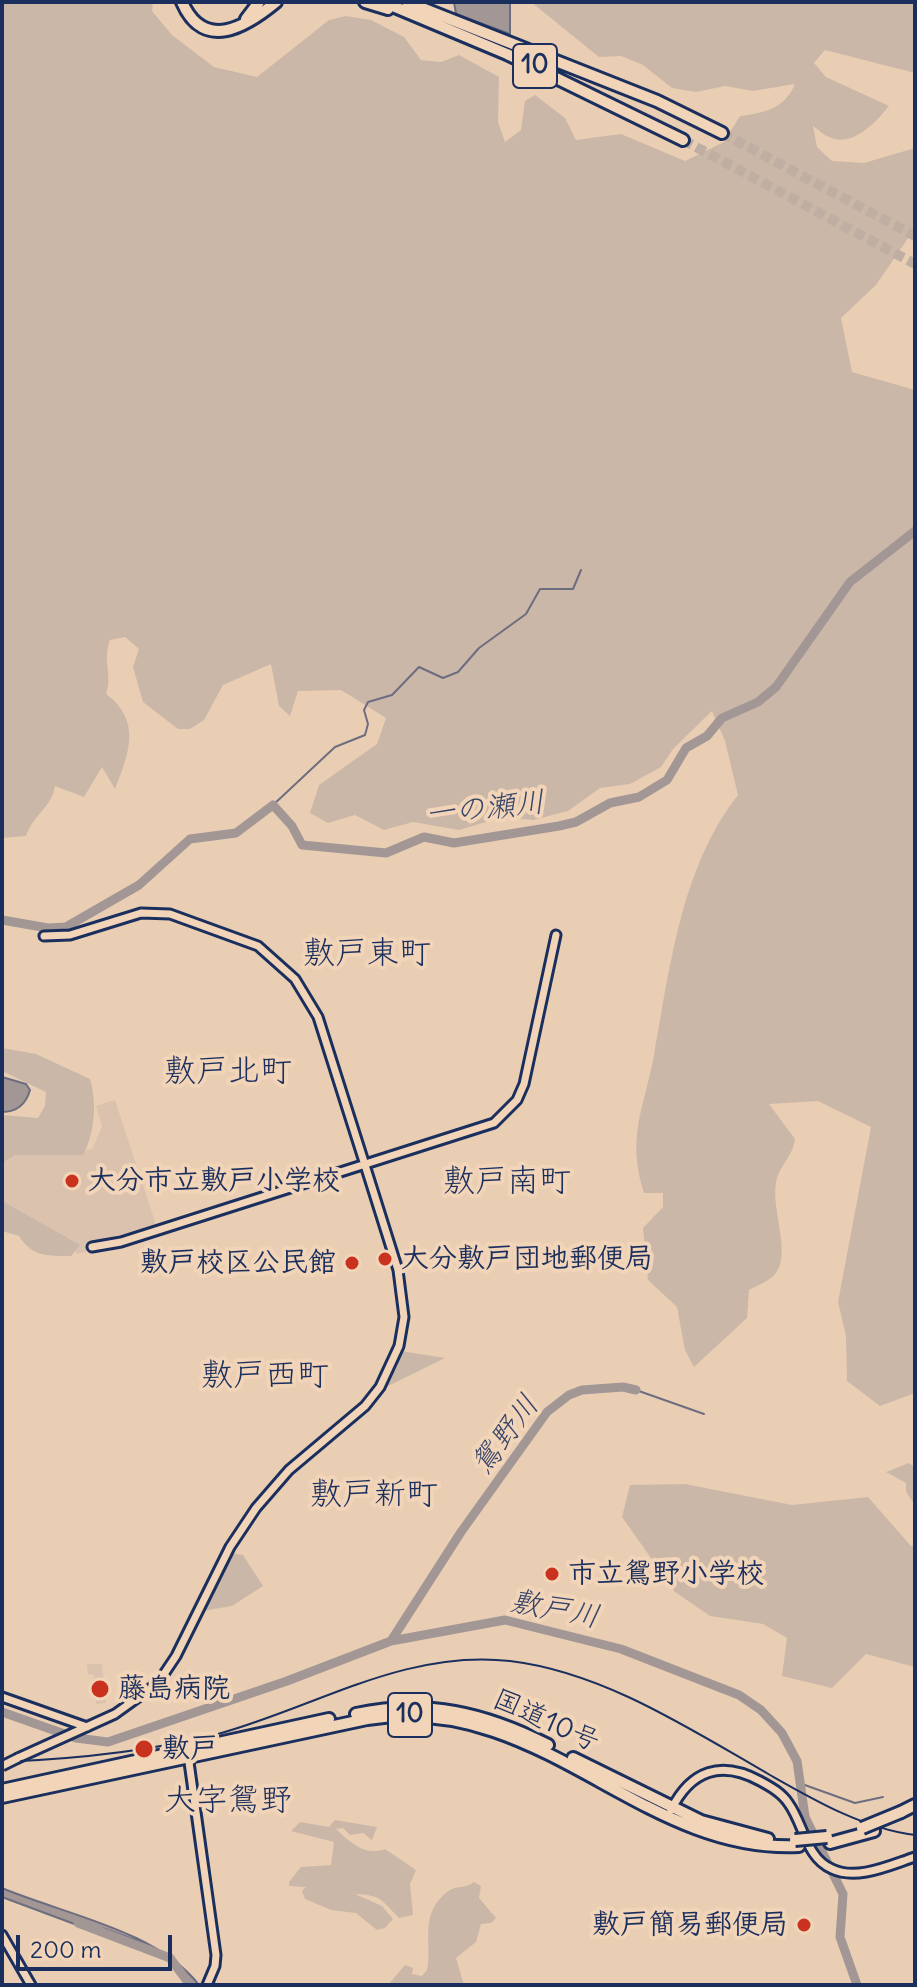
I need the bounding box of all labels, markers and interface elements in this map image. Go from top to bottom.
road number: 10 [513,44,557,88]
water label: 一の瀬川 [423,785,547,833]
district label: 敷戸東町 [303,935,431,973]
district label: 敷戸北町 [164,1053,292,1091]
district label: 敷戸南町 [443,1163,571,1201]
place label: 大分市立敷戸小学校 [88,1164,340,1198]
marker: 大分市立敷戸小学校 [63,1172,81,1190]
place label: 大分敷戸団地郵便局 [401,1242,653,1276]
place label: 敷戸校区公民館 [140,1246,336,1280]
marker: 大分敷戸団地郵便局 [376,1250,394,1268]
marker: 敷戸校区公民館 [343,1254,361,1272]
district label: 敷戸西町 [201,1357,329,1395]
water label: 鴛野川 [465,1388,547,1482]
district label: 敷戸新町 [310,1476,438,1514]
place label: 市立鴛野小学校 [568,1557,764,1591]
marker: 市立鴛野小学校 [543,1565,561,1583]
water label: 敷戸川 [507,1584,603,1636]
place label: 藤島病院 [118,1672,230,1706]
marker: 藤島病院 [89,1678,111,1700]
street label: 国道10号 [487,1683,605,1759]
road number: 10 [388,1693,432,1737]
place label: 敷戸 [162,1732,218,1766]
marker: 敷戸 [133,1738,155,1760]
district label: 大字鴛野 [164,1782,292,1820]
place label: 敷戸簡易郵便局 [592,1908,788,1942]
marker: 敷戸簡易郵便局 [795,1916,813,1934]
scale bar [20,1919,176,1969]
text: 200 m [30,1934,102,1964]

